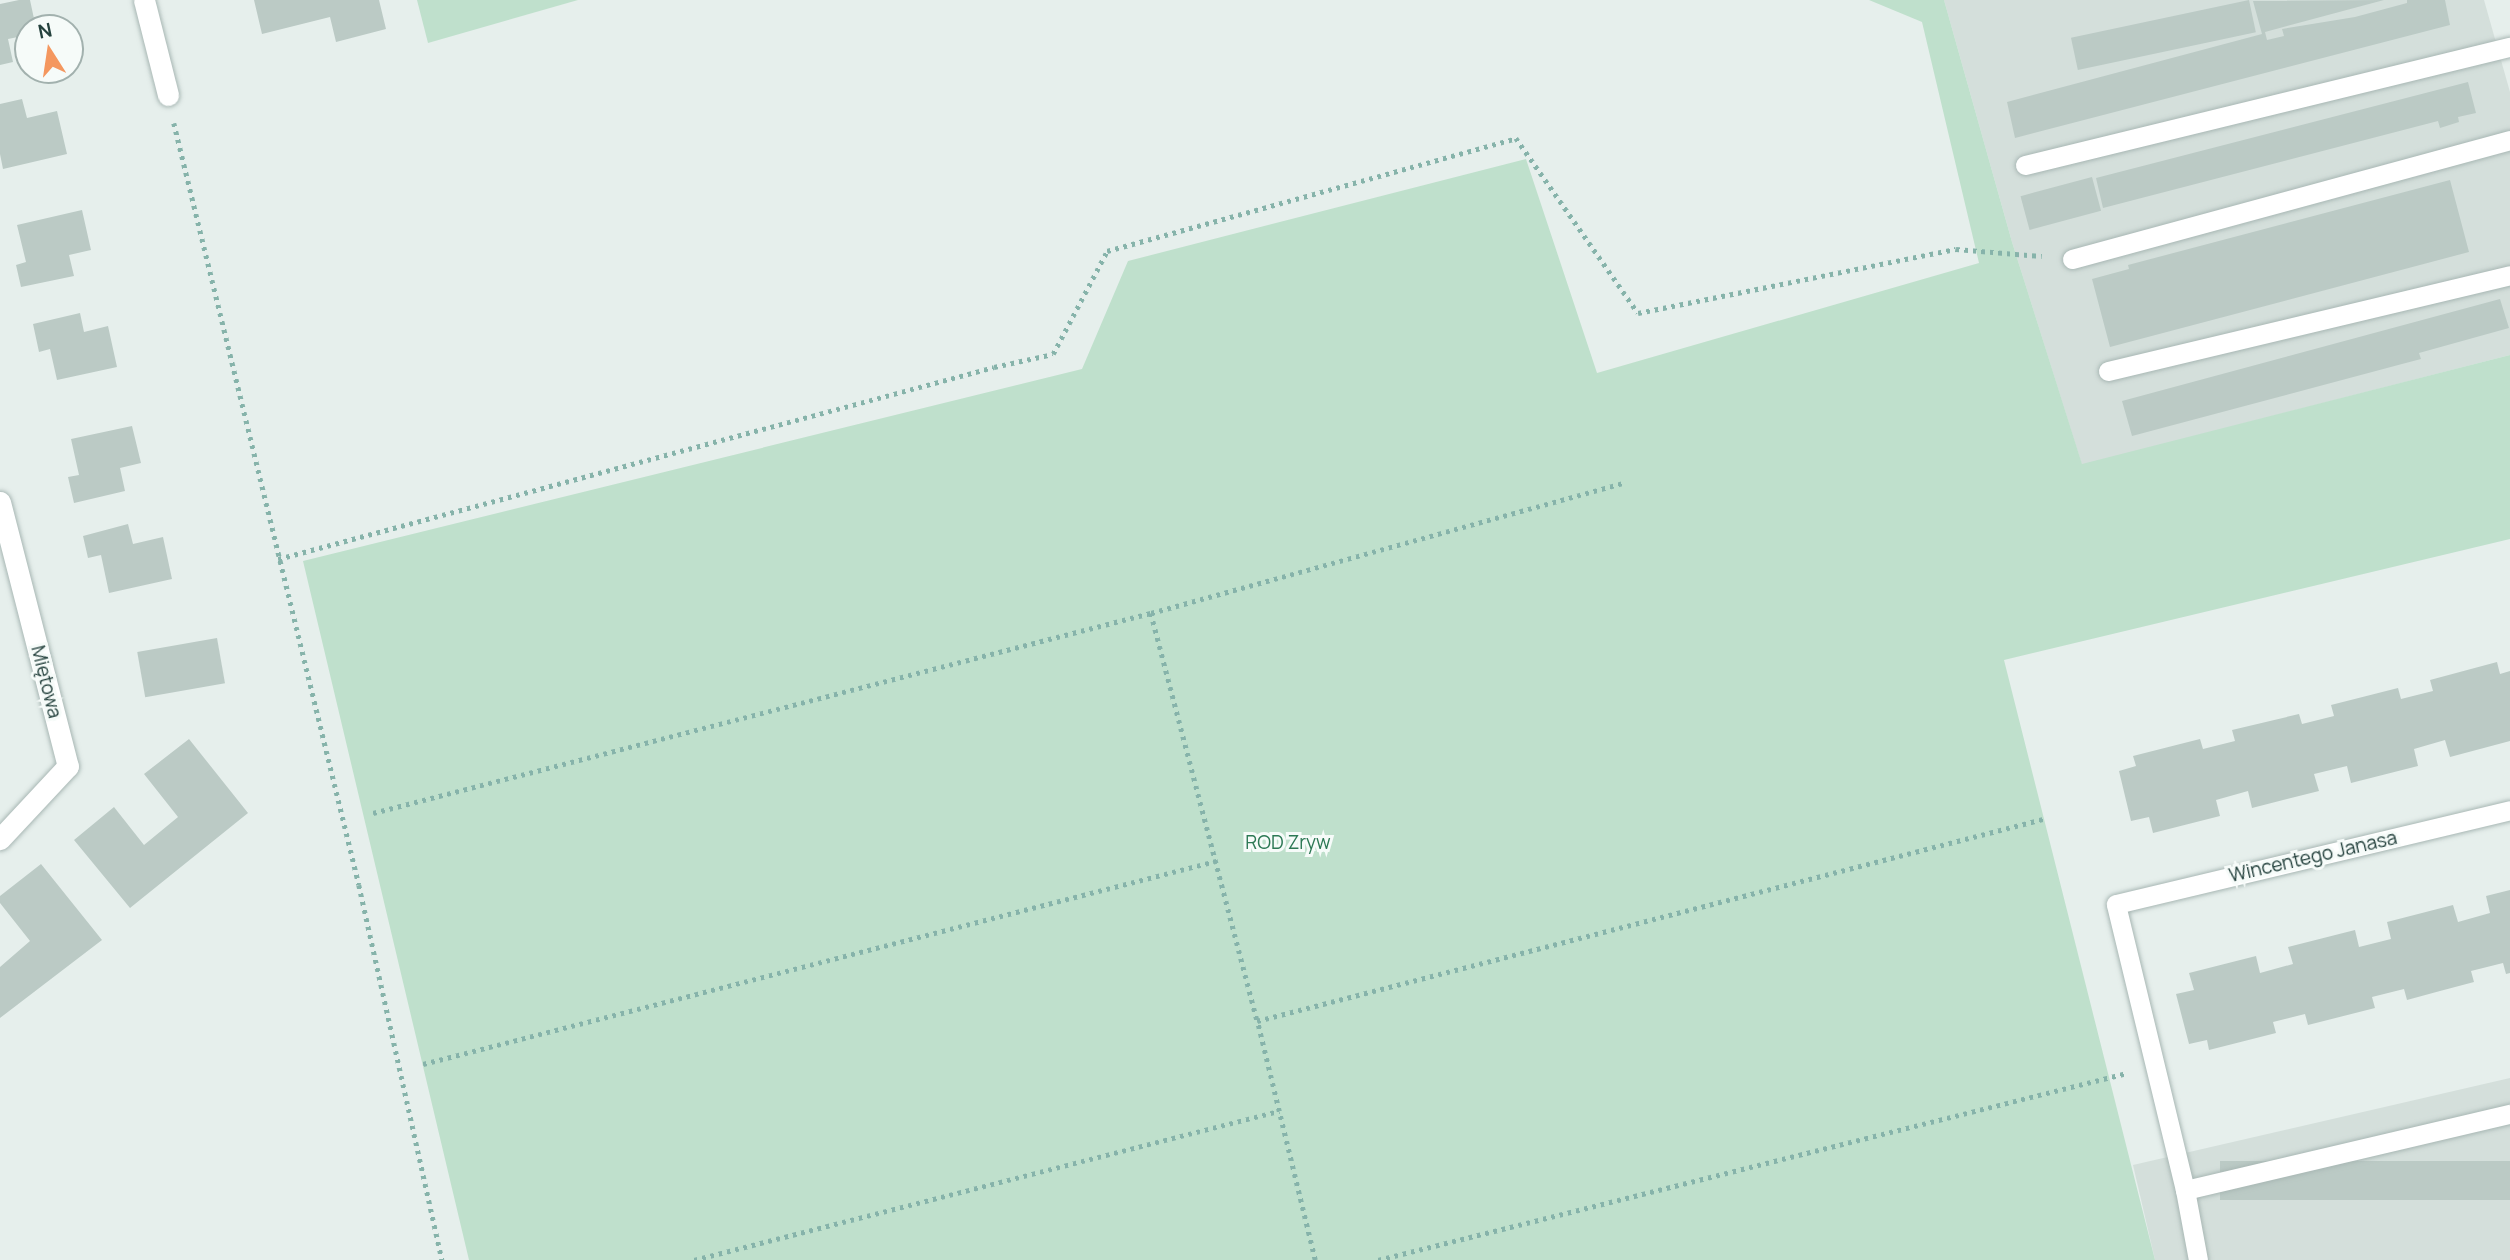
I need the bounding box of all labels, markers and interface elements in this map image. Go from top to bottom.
north arrow [14,14,84,84]
text: N [36,16,54,45]
street label: Miętowa [26,643,66,721]
street label: Wincentego Janasa [2227,827,2399,887]
park label: ROD Zryw [1245,832,1331,854]

